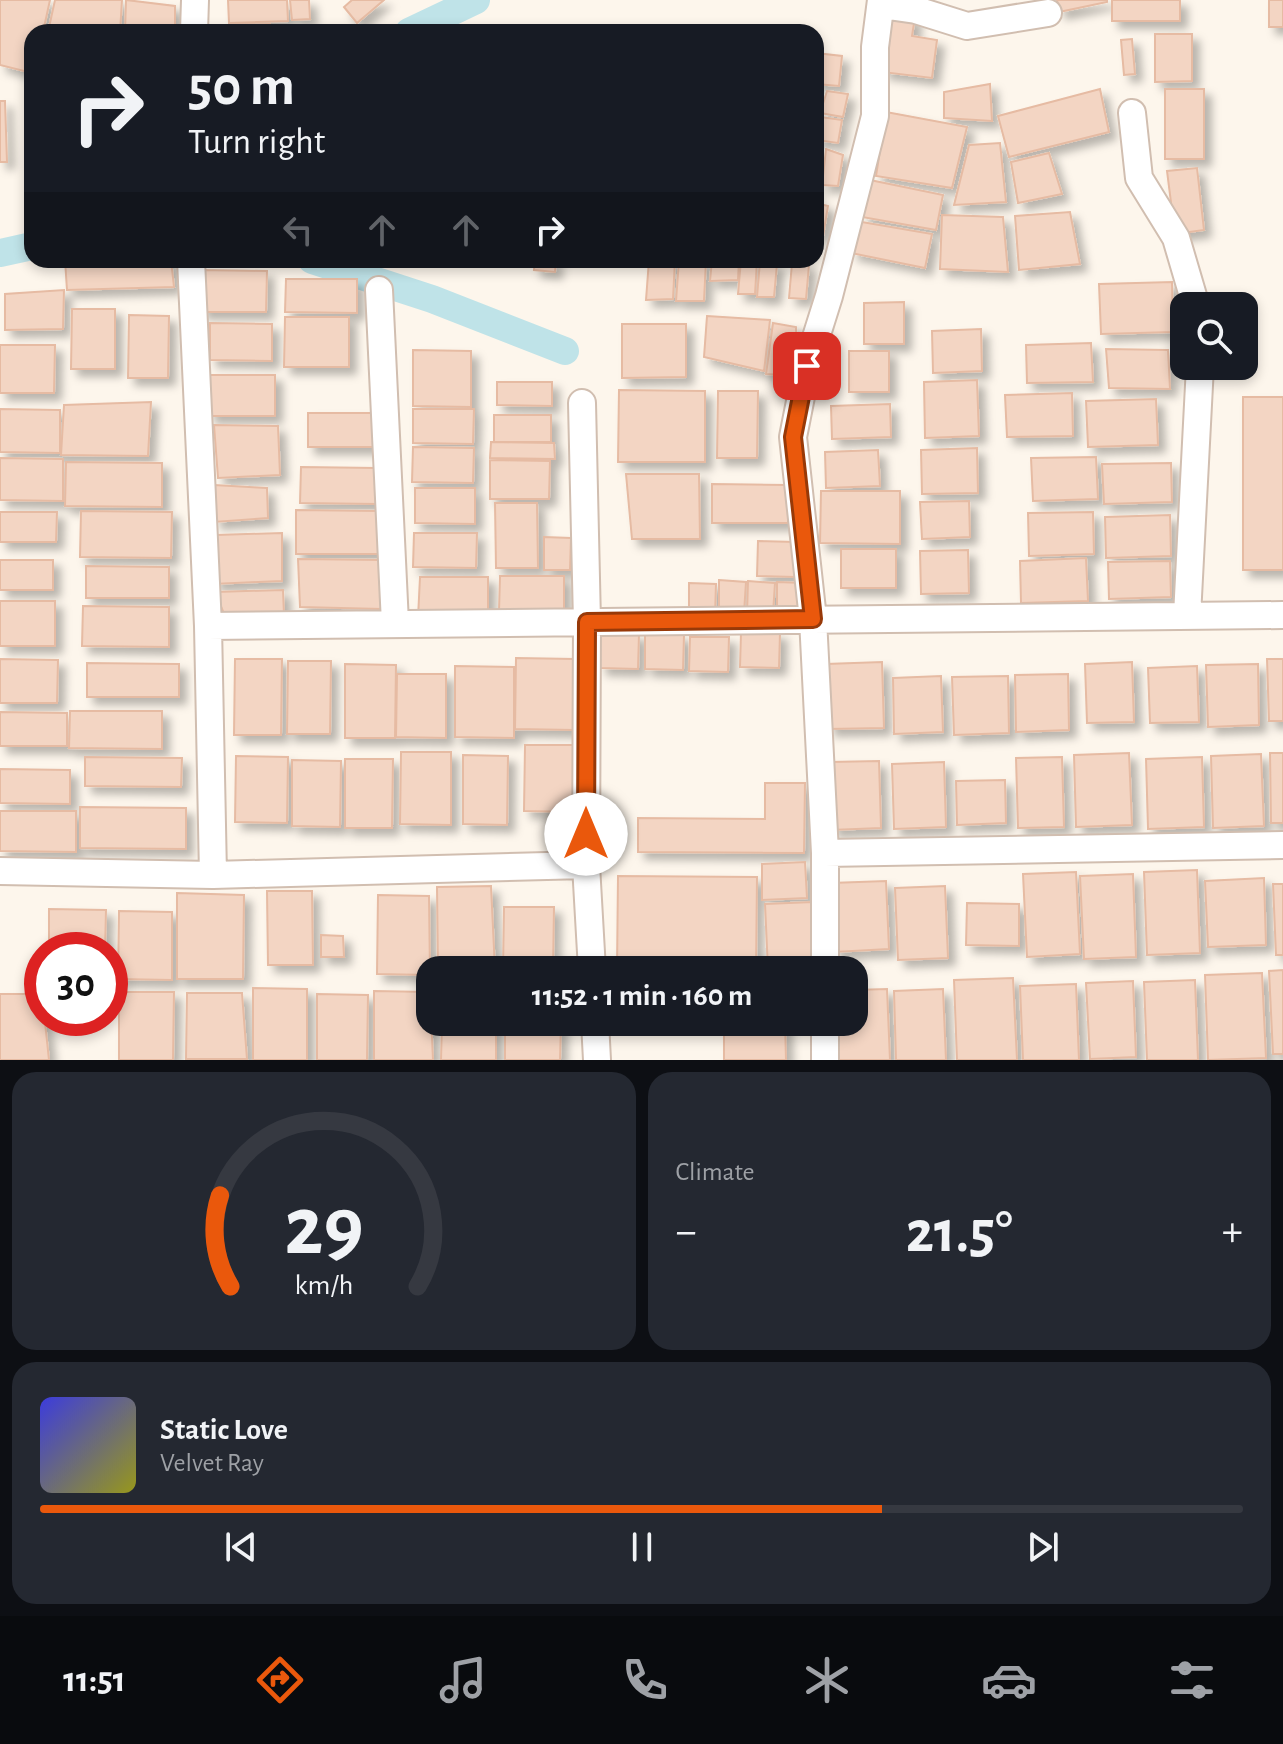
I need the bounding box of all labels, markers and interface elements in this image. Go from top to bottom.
icon: right [56,56,160,160]
text: 50 m [188,59,295,115]
text: Turn right [188,124,325,160]
icon: left [276,208,320,252]
icon: ahead [360,208,404,252]
icon: ahead [444,208,488,252]
icon: right [528,208,572,252]
map controls [1170,292,1258,380]
button: search [1170,292,1258,380]
pin [773,332,841,400]
icon: arrive [785,344,829,388]
position arrow [544,792,628,876]
speed limit sign: 30 [24,932,128,1036]
text: 11:52 · 1 min · 160 m [532,981,752,1011]
text: Climate [676,1159,754,1185]
text: 29 [284,1186,363,1270]
text: 21.5° [906,1203,1013,1263]
text: − [676,1210,697,1254]
text: + [1222,1210,1243,1254]
text: km/h [294,1271,353,1300]
text: Static Love [160,1415,288,1445]
text: Velvet Ray [160,1450,264,1476]
icon: previous [219,1525,263,1569]
icon: pause [620,1525,664,1569]
icon: next [1021,1525,1065,1569]
icon: directions [252,1652,308,1708]
icon: music [435,1652,491,1708]
icon: phone [617,1652,673,1708]
icon: climate [799,1652,855,1708]
icon: car [981,1652,1037,1708]
icon: filters [1164,1652,1220,1708]
text: 11:51 [63,1662,126,1698]

